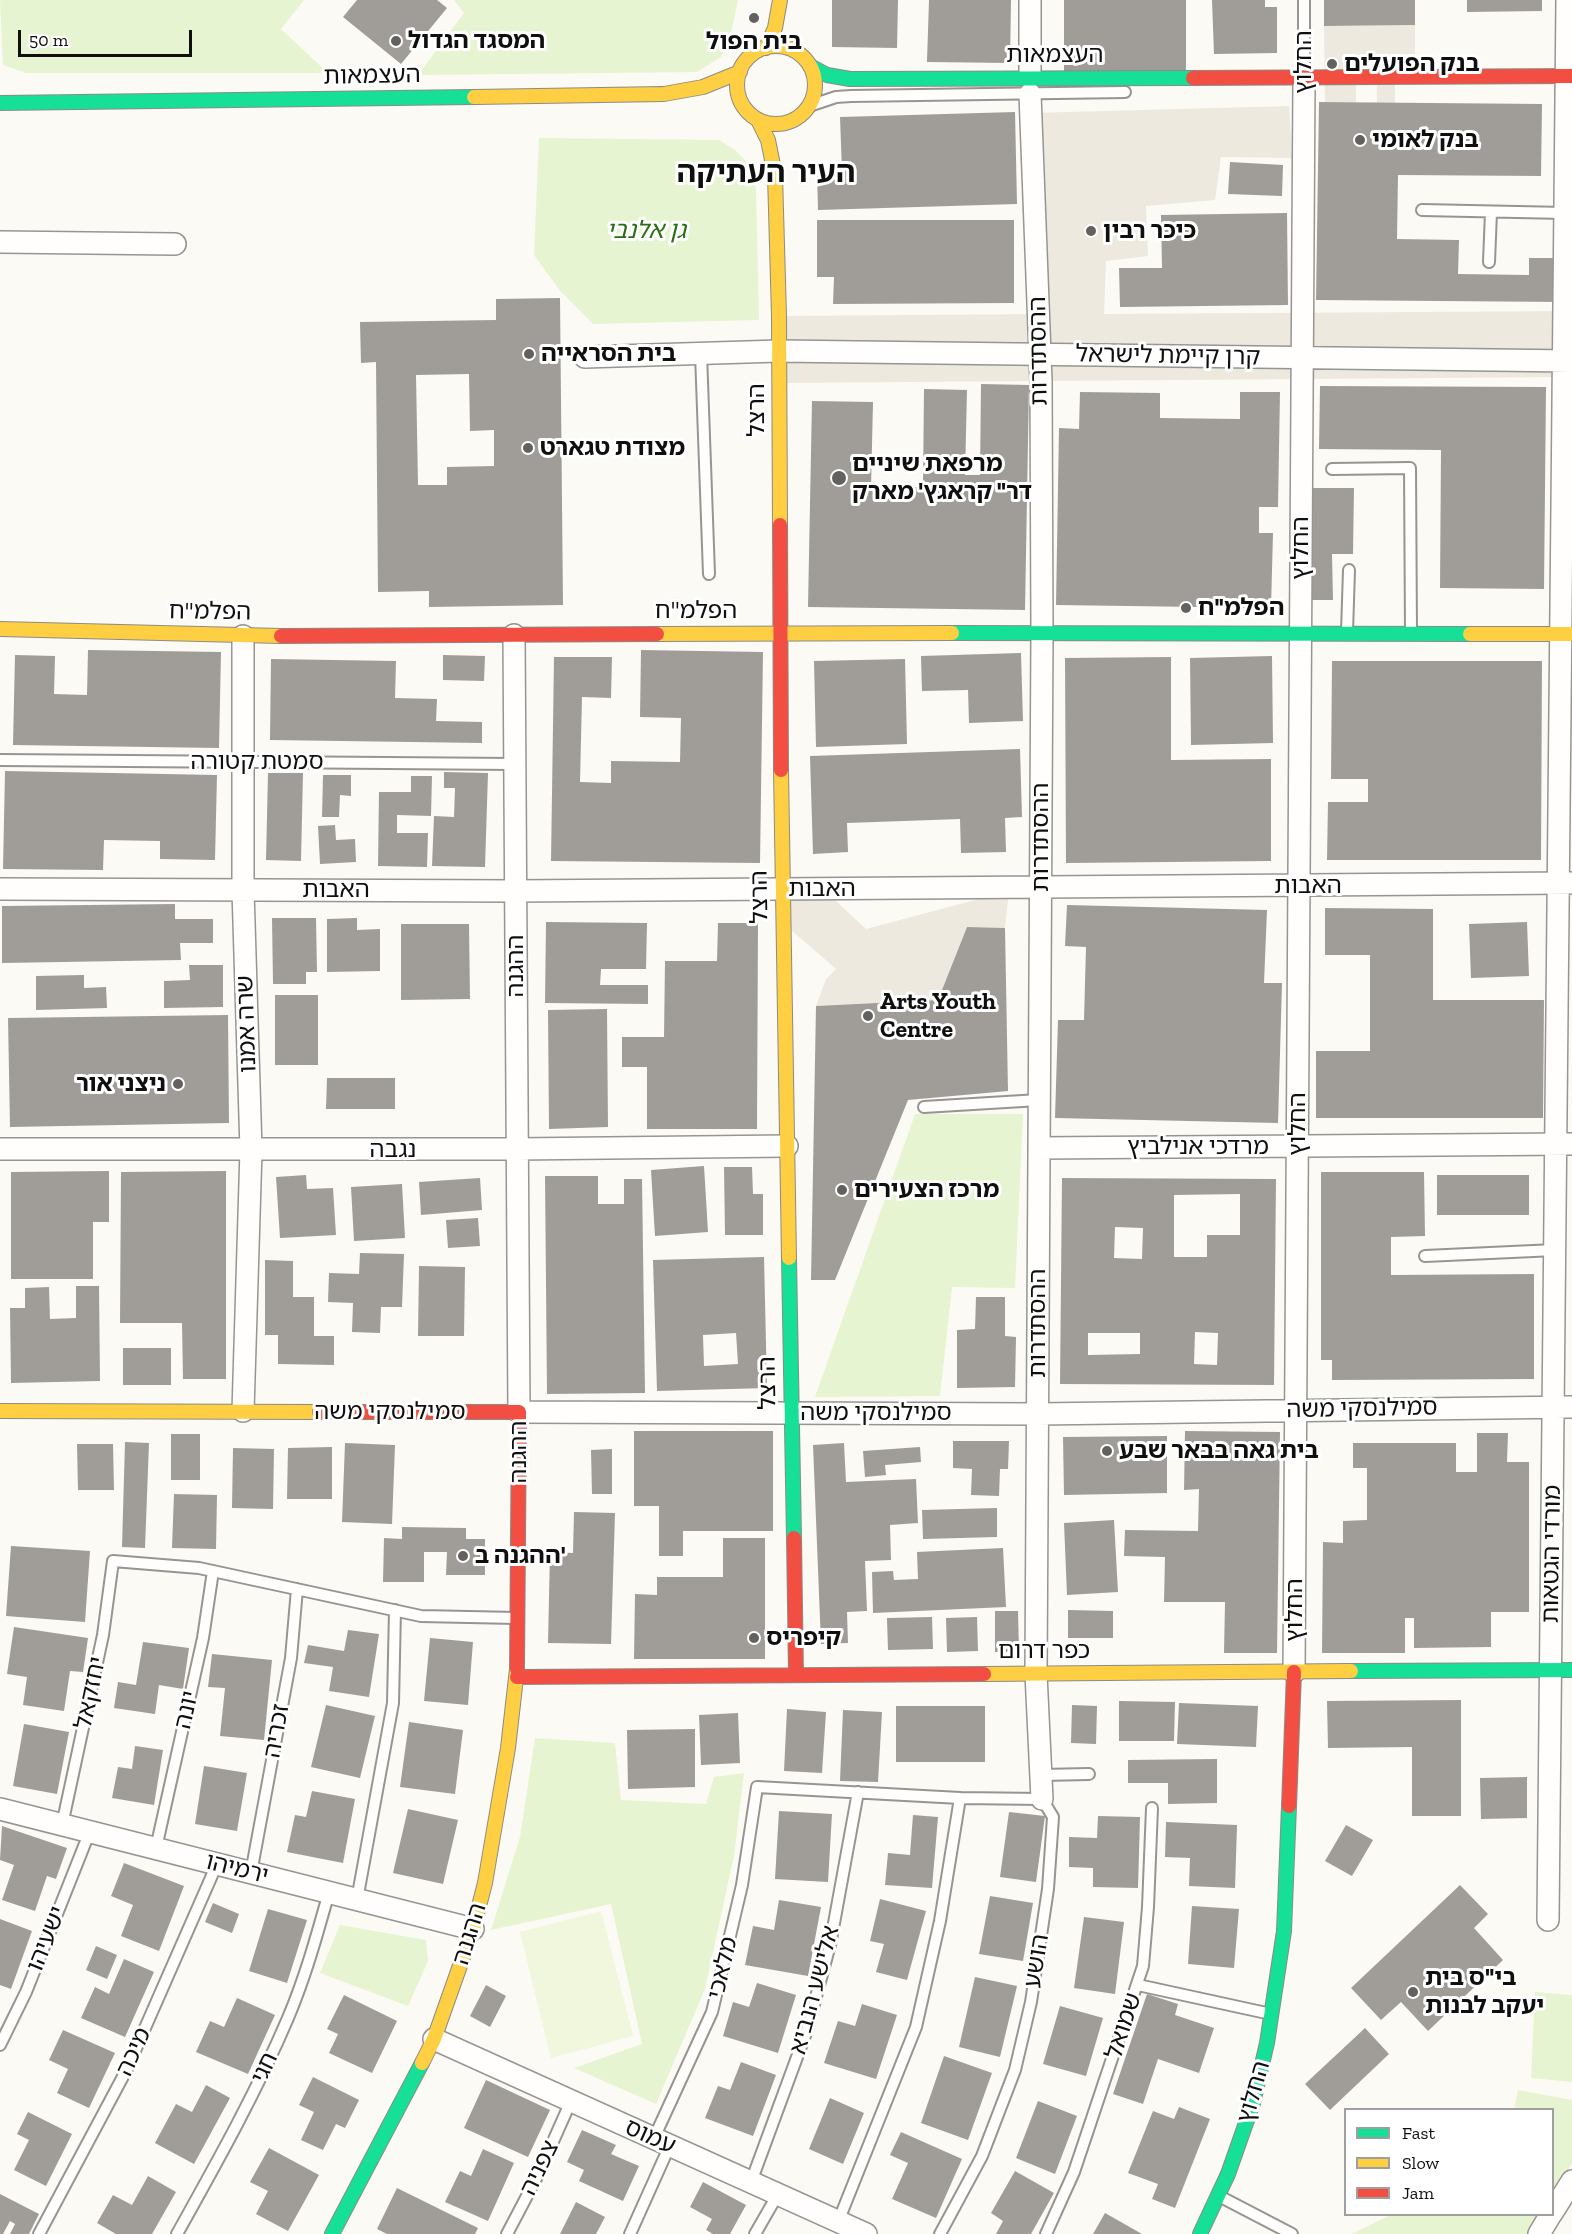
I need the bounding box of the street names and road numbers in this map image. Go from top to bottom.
street label: החלוץ [1290,30,1318,94]
street label: העצמאות [1006,41,1104,69]
street label: העצמאות [323,61,421,91]
street label: ההסתדרות [1024,296,1054,406]
street label: קרן קיימת לישראל [1075,340,1261,372]
street label: הרצל [743,383,771,437]
street label: החלוץ [1287,516,1315,580]
street label: הפלמ"ח [169,597,251,627]
street label: הפלמ"ח [655,597,737,625]
street label: סמטת קטורה [190,748,324,776]
street label: ההסתדרות [1027,782,1055,892]
street label: הרצל [745,870,775,924]
street label: האבות [1274,872,1342,900]
street label: האבות [788,875,856,903]
street label: האבות [302,876,370,904]
street label: ההגנה [502,934,530,998]
street label: שרה אמנו [231,975,263,1073]
street label: החלוץ [1284,1092,1312,1156]
street label: מרדכי אנילביץ [1127,1133,1269,1161]
street label: נגבה [370,1136,416,1164]
street label: ההסתדרות [1024,1268,1052,1378]
street label: הרצל [753,1356,783,1410]
street label: סמילנסקי משה [1286,1393,1438,1425]
street label: סמילנסקי משה [314,1398,466,1426]
street label: סמילנסקי משה [800,1399,952,1427]
street label: ההגנה [505,1420,533,1484]
street label: מורדי הגטאות [1536,1485,1568,1623]
street label: החלוץ [1281,1578,1309,1642]
street label: כפר דרום [998,1637,1090,1665]
street label: יחזקאל [69,1654,113,1732]
street label: יונה [169,1688,205,1732]
street label: זכריה [258,1702,296,1760]
street label: ירמיהו [203,1847,271,1891]
street label: ההגנה [447,1900,493,1968]
street label: ישעיהו [21,1902,73,1976]
street label: אלישע הנביא [784,1923,846,2057]
street label: הושע [1019,1932,1055,1990]
street label: מלאכי [702,1934,744,2002]
street label: שמואל [1100,1989,1148,2063]
street label: מיכה [110,2023,158,2081]
street label: חגי [245,2048,285,2088]
street label: החלוץ [1231,2058,1277,2126]
street label: עמוס [620,2113,680,2161]
street label: צפניה [514,2136,566,2200]

